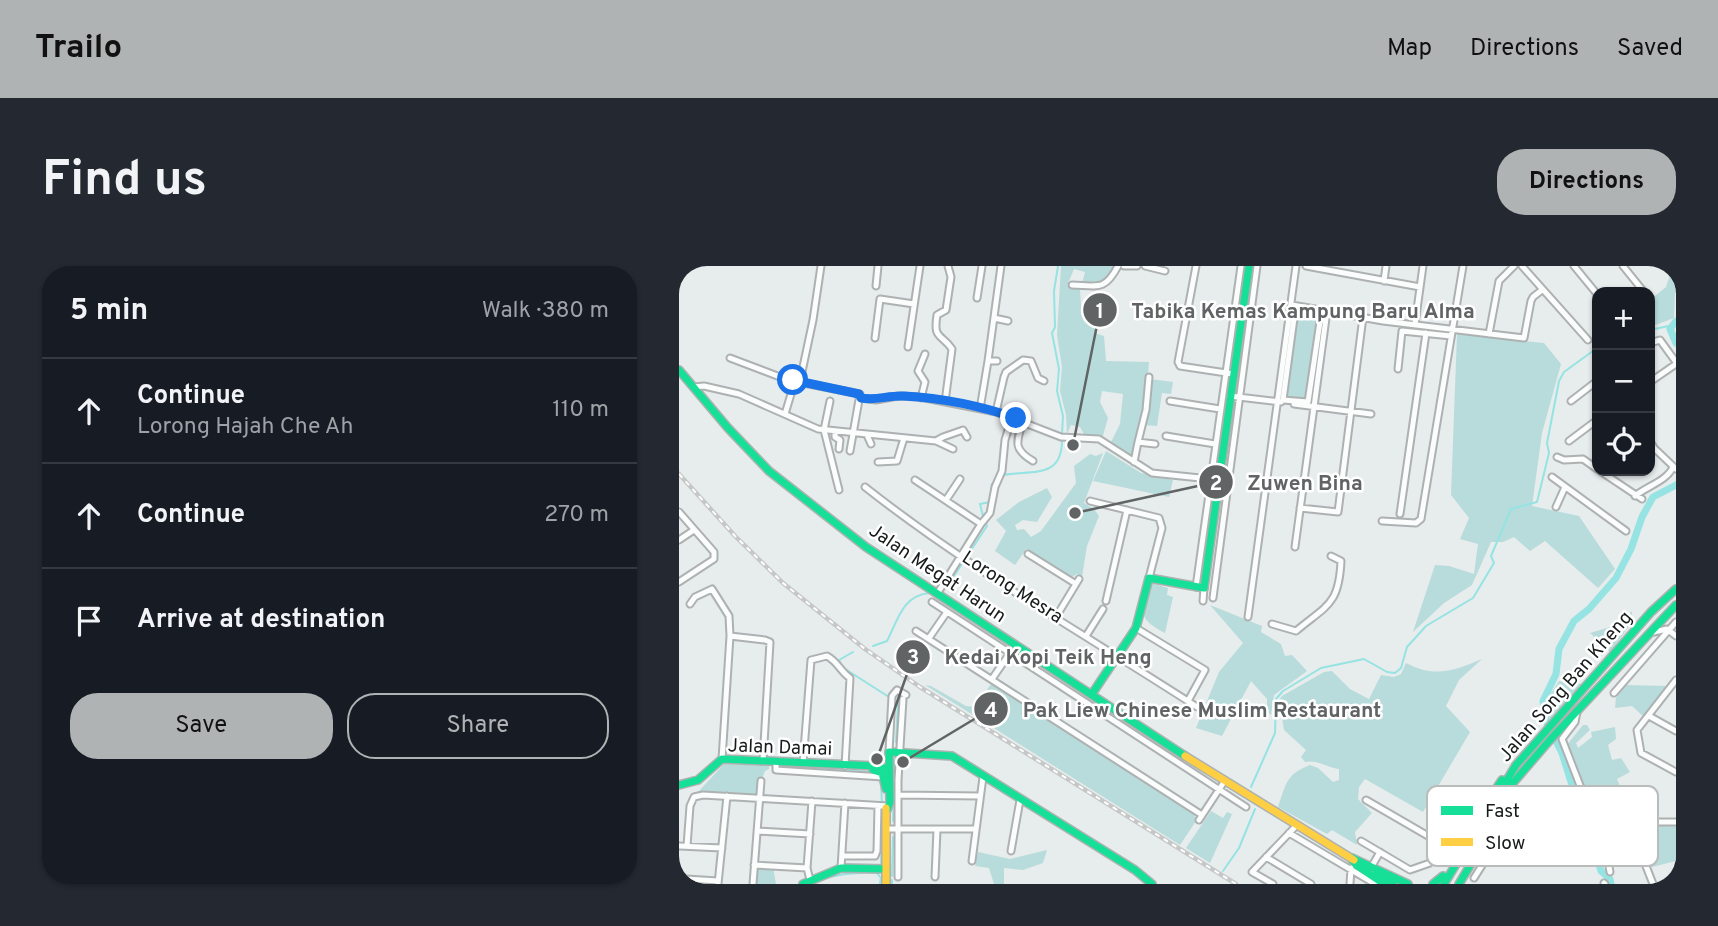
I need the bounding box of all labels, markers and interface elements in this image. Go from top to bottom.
text: Trailo [35,28,122,70]
text: Map [1387,34,1432,64]
text: Directions [1470,34,1579,64]
text: Saved [1617,34,1683,64]
button: Directions [1497,149,1676,215]
text: Find us [42,151,207,213]
map controls [1592,287,1655,476]
button: + [1592,287,1655,350]
callout: Tabika Kemas Kampung Baru Alma [1082,289,1489,331]
text: 5 min [70,293,148,330]
text: Walk · 380 m [482,297,609,326]
text: 1 [1096,299,1104,326]
text: Tabika Kemas Kampung Baru Alma [1131,299,1475,326]
button: − [1592,350,1655,413]
route start [777,364,808,395]
text: Continue [137,380,245,413]
icon: ahead [70,392,108,430]
text: 110 m [552,396,609,425]
route end [1000,402,1031,433]
text: Lorong Hajah Che Ah [137,413,353,442]
button: locate [1592,413,1655,476]
callout: Zuwen Bina [1198,461,1376,503]
text: 2 [1210,471,1222,498]
text: Zuwen Bina [1247,471,1363,498]
icon: ahead [70,497,108,535]
text: Continue [137,499,245,532]
text: 270 m [544,501,609,530]
street label: Jalan Megat Harun [864,519,1010,629]
street label: Lorong Mesra [957,546,1067,630]
icon: arrive [70,602,108,640]
text: Arrive at destination [137,604,385,637]
street label: Jalan Song Ban Kheng [1494,607,1638,767]
callout: Kedai Kopi Teik Heng [895,636,1165,678]
text: 3 [907,645,919,672]
text: Kedai Kopi Teik Heng [944,645,1152,672]
callout: Pak Liew Chinese Muslim Restaurant [973,688,1395,730]
button: Save [70,693,333,759]
button: Share [347,693,609,759]
text: 4 [984,698,998,725]
text: Pak Liew Chinese Muslim Restaurant [1023,698,1381,725]
street label: Jalan Damai [727,734,833,762]
legend [1427,786,1658,866]
text: Fast [1485,800,1520,824]
text: Slow [1485,832,1525,856]

